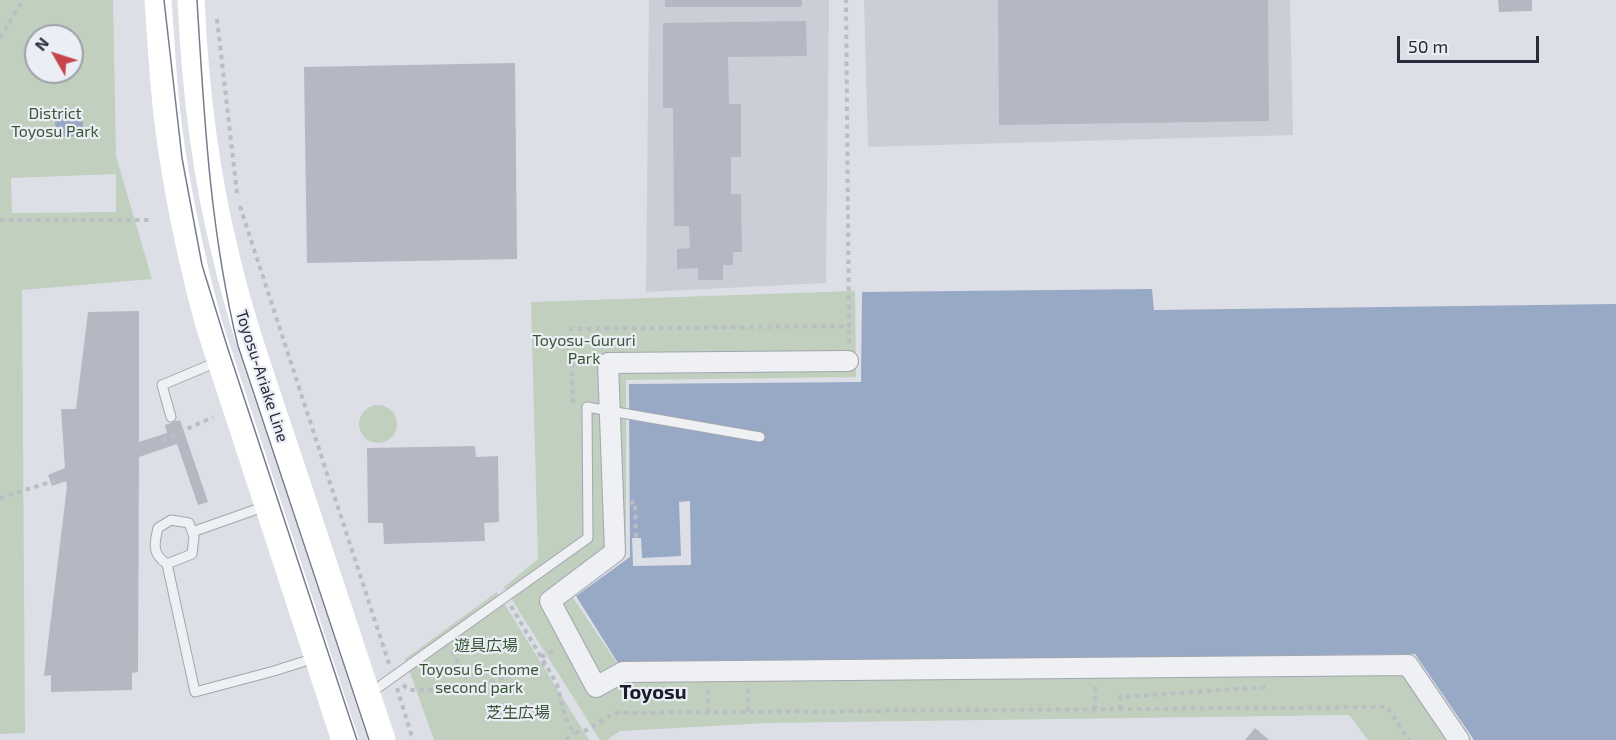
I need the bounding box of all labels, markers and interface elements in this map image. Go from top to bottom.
north arrow [24,24,84,84]
scale bar [1400,24,1542,62]
text: N [30,33,52,54]
text: 50 m [1408,35,1448,57]
park label: District Toyosu Park [11,104,99,142]
street label: Toyosu-Ariake Line [232,308,292,444]
park label: Toyosu-Gururi Park [532,331,636,369]
park label: 遊具広場 [454,636,518,656]
park label: Toyosu 6-chome second park [419,660,539,698]
district label: Toyosu [619,680,687,704]
park label: 芝生広場 [486,703,550,723]

